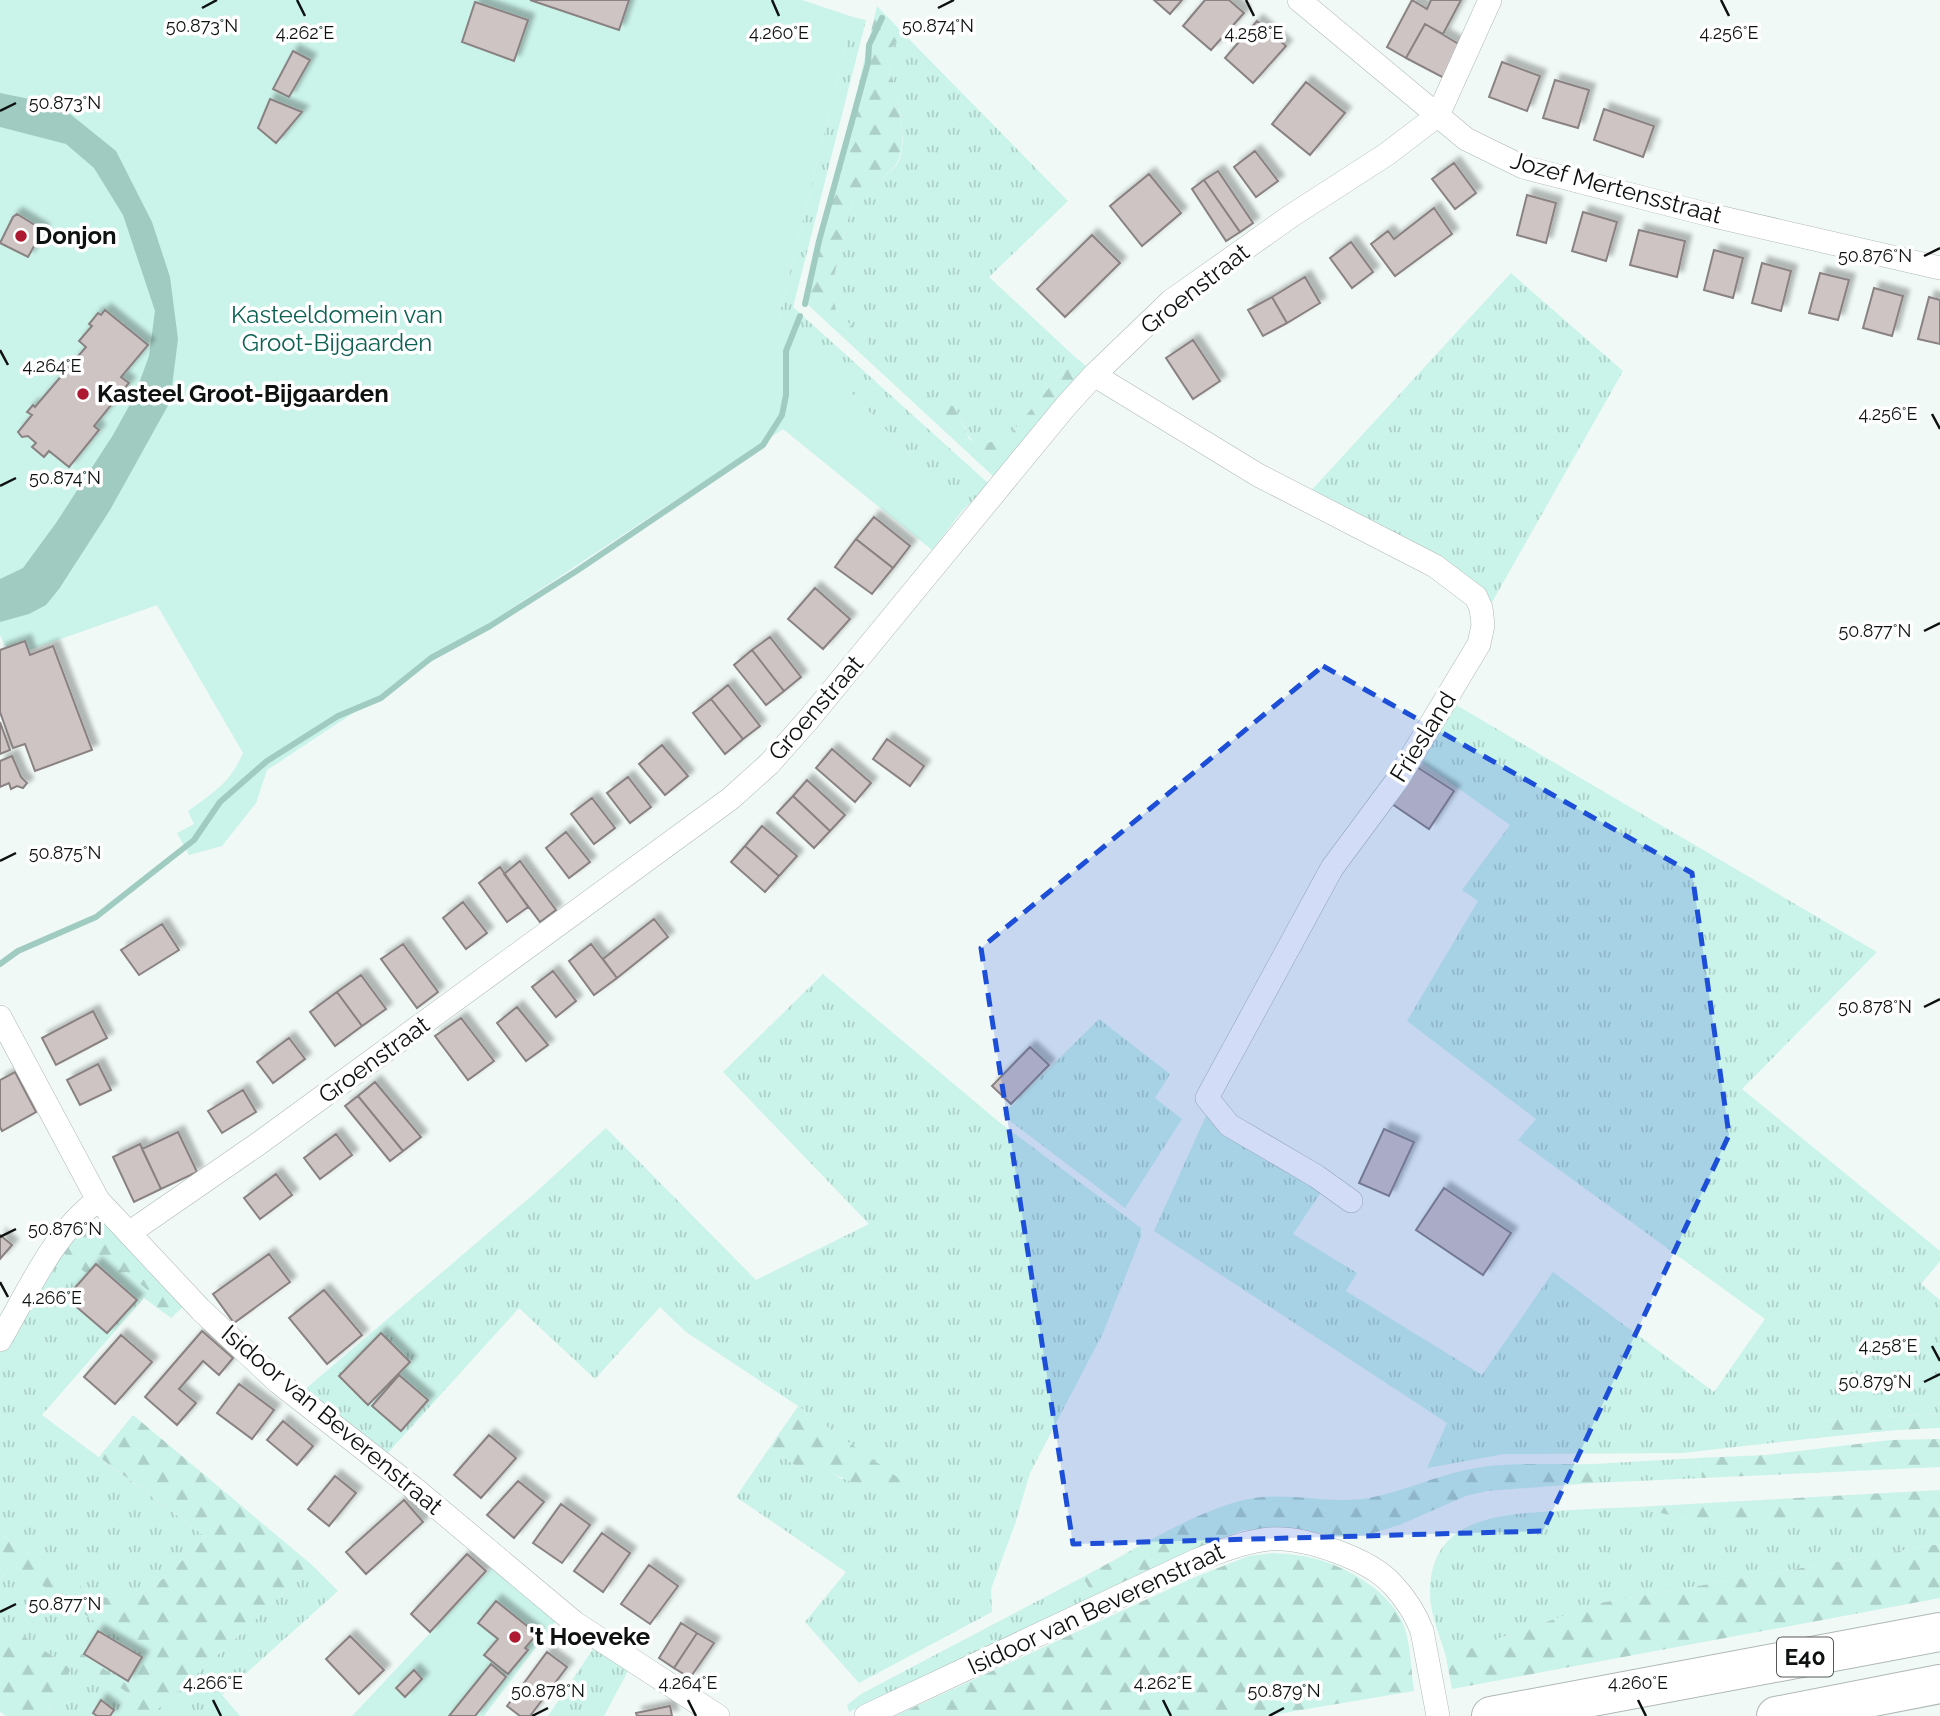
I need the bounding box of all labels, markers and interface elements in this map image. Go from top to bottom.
text: 50.873°N [166,15,238,36]
text: 50.874°N [902,15,974,36]
text: 4.262°E [276,22,334,43]
text: 4.260°E [749,22,809,43]
text: 4.258°E [1225,22,1283,43]
text: 4.256°E [1699,22,1759,43]
text: 50.873°N [29,92,101,113]
street label: Jozef Mertensstraat [1507,145,1725,230]
place label: Donjon [35,221,117,250]
marker: Donjon [13,228,29,244]
street label: Groenstraat [1135,237,1255,340]
text: 50.876°N [1838,245,1912,266]
park label: Kasteeldomein van Groot-Bijgaarden [231,300,443,357]
text: 4.264°E [23,355,81,376]
place label: Kasteel Groot-Bijgaarden [97,379,389,408]
marker: Kasteel Groot-Bijgaarden [75,386,91,402]
text: 4.256°E [1858,403,1918,424]
text: 50.874°N [29,467,101,488]
text: 50.877°N [1839,620,1911,641]
street label: Groenstraat [762,649,869,766]
street label: Friesland [1383,686,1462,787]
text: 50.875°N [29,842,101,863]
text: 50.878°N [1838,996,1912,1017]
street label: Groenstraat [313,1010,435,1109]
text: 50.876°N [28,1218,102,1239]
text: 4.266°E [22,1287,82,1308]
street label: Isidoor van Beverenstraat [216,1319,449,1521]
text: 4.258°E [1859,1335,1917,1356]
text: 50.879°N [1838,1371,1912,1392]
street label: Isidoor van Beverenstraat [963,1536,1229,1681]
text: 50.877°N [29,1593,101,1614]
place label: 't Hoeveke [529,1622,650,1651]
marker: 't Hoeveke [507,1629,523,1645]
road number: E40 [1777,1638,1833,1676]
text: 4.266°E [183,1672,243,1693]
text: 4.264°E [659,1672,717,1693]
text: 4.262°E [1134,1672,1192,1693]
text: 4.260°E [1608,1672,1668,1693]
text: 50.878°N [511,1680,585,1701]
text: 50.879°N [1247,1680,1321,1701]

